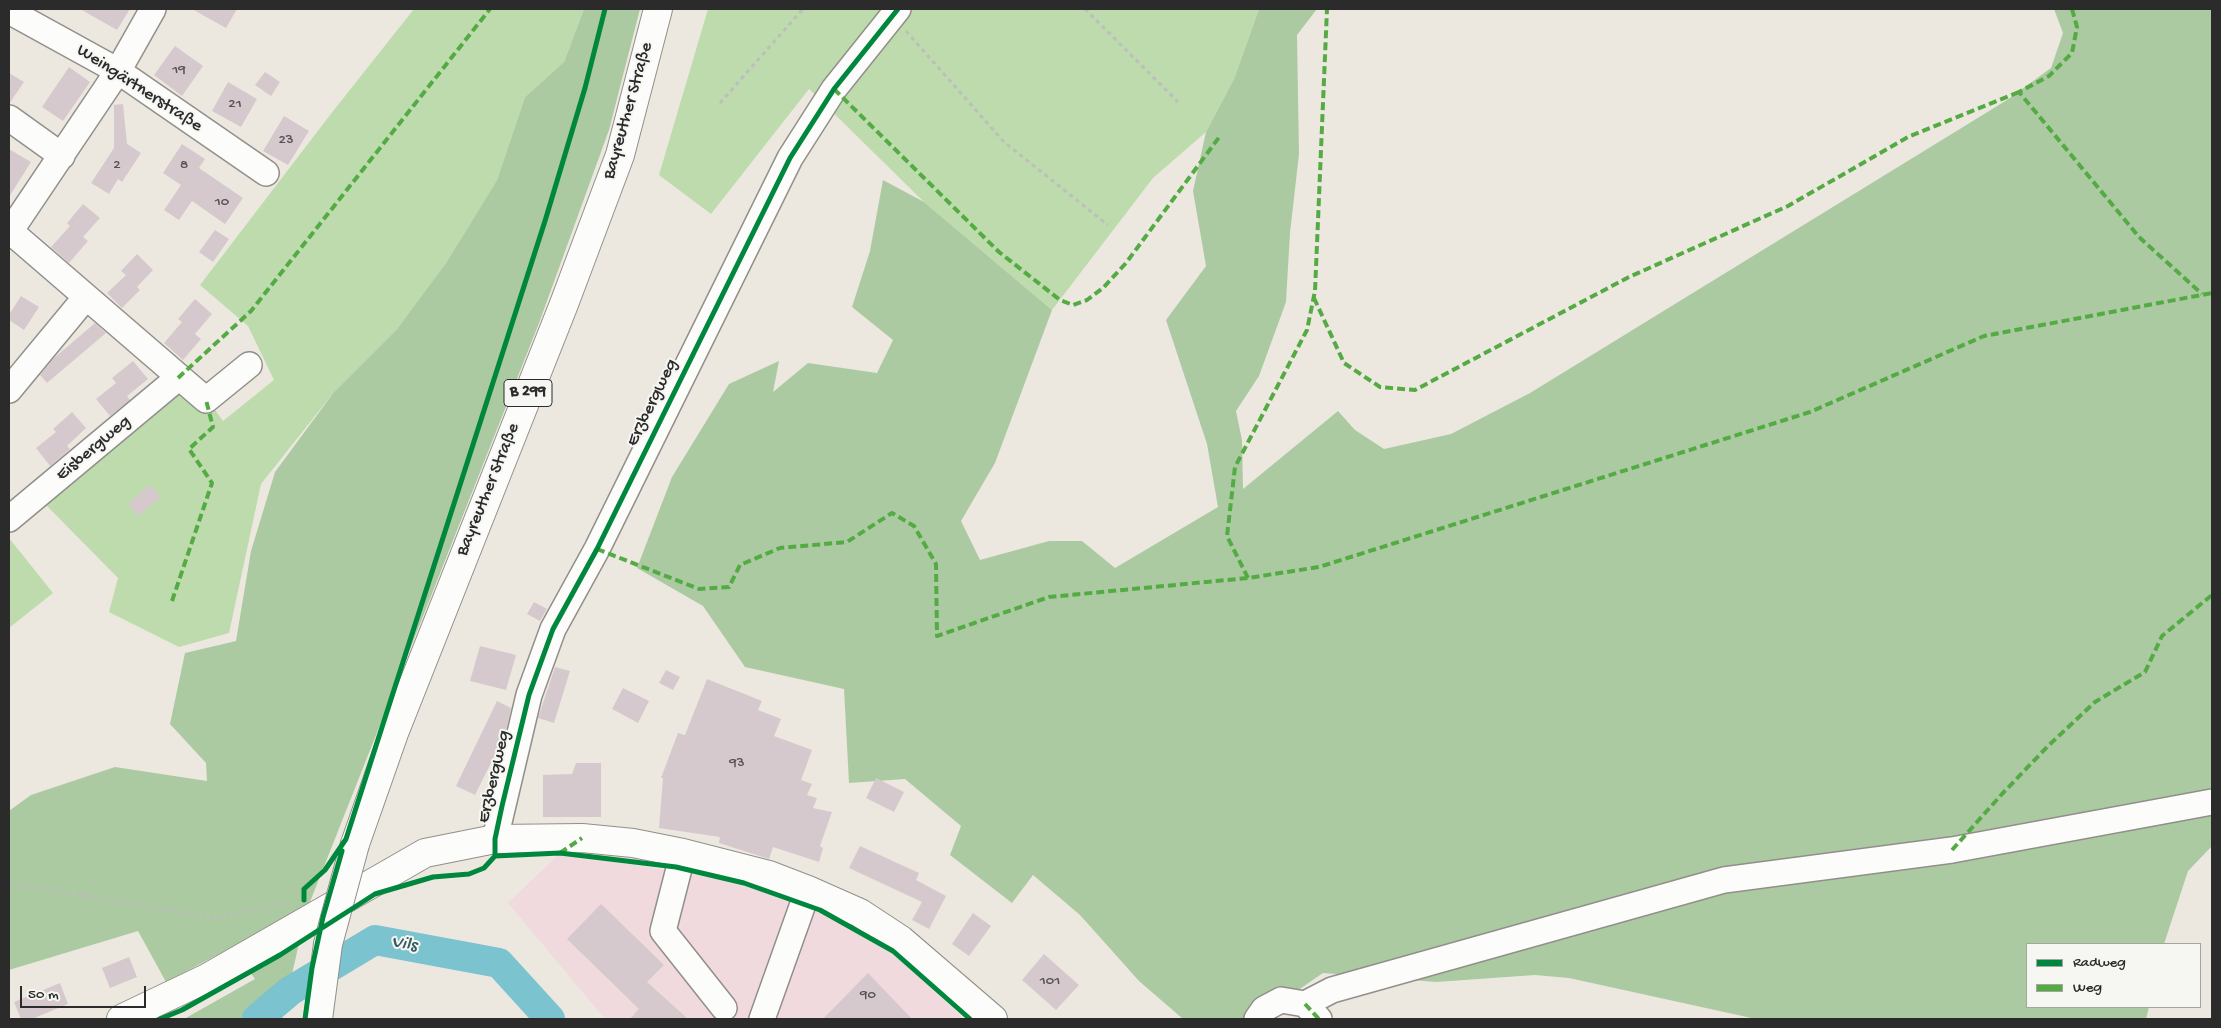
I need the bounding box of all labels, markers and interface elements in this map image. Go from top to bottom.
street label: Weingärtnerstraße [72,40,206,138]
street label: Bayreuther Straße [599,40,659,182]
house number: 19 [172,62,186,80]
house number: 21 [228,96,242,114]
house number: 23 [278,132,294,150]
house number: 2 [113,157,121,175]
house number: 8 [180,157,188,175]
house number: 10 [215,194,229,212]
street label: Erzbergweg [623,356,683,450]
road number: B 299 [504,379,552,406]
street label: Eisbergweg [52,412,136,486]
street label: Bayreuther Straße [453,420,525,560]
street label: Erzbergweg [474,729,516,825]
house number: 93 [729,755,745,773]
water label: Vils [389,932,419,958]
legend [2026,943,2201,1008]
text: Radweg [2073,954,2126,972]
house number: 101 [1040,973,1060,991]
scale bar [22,976,149,1008]
text: Weg [2073,979,2102,997]
text: 50 m [28,986,59,1004]
house number: 90 [860,987,876,1005]

